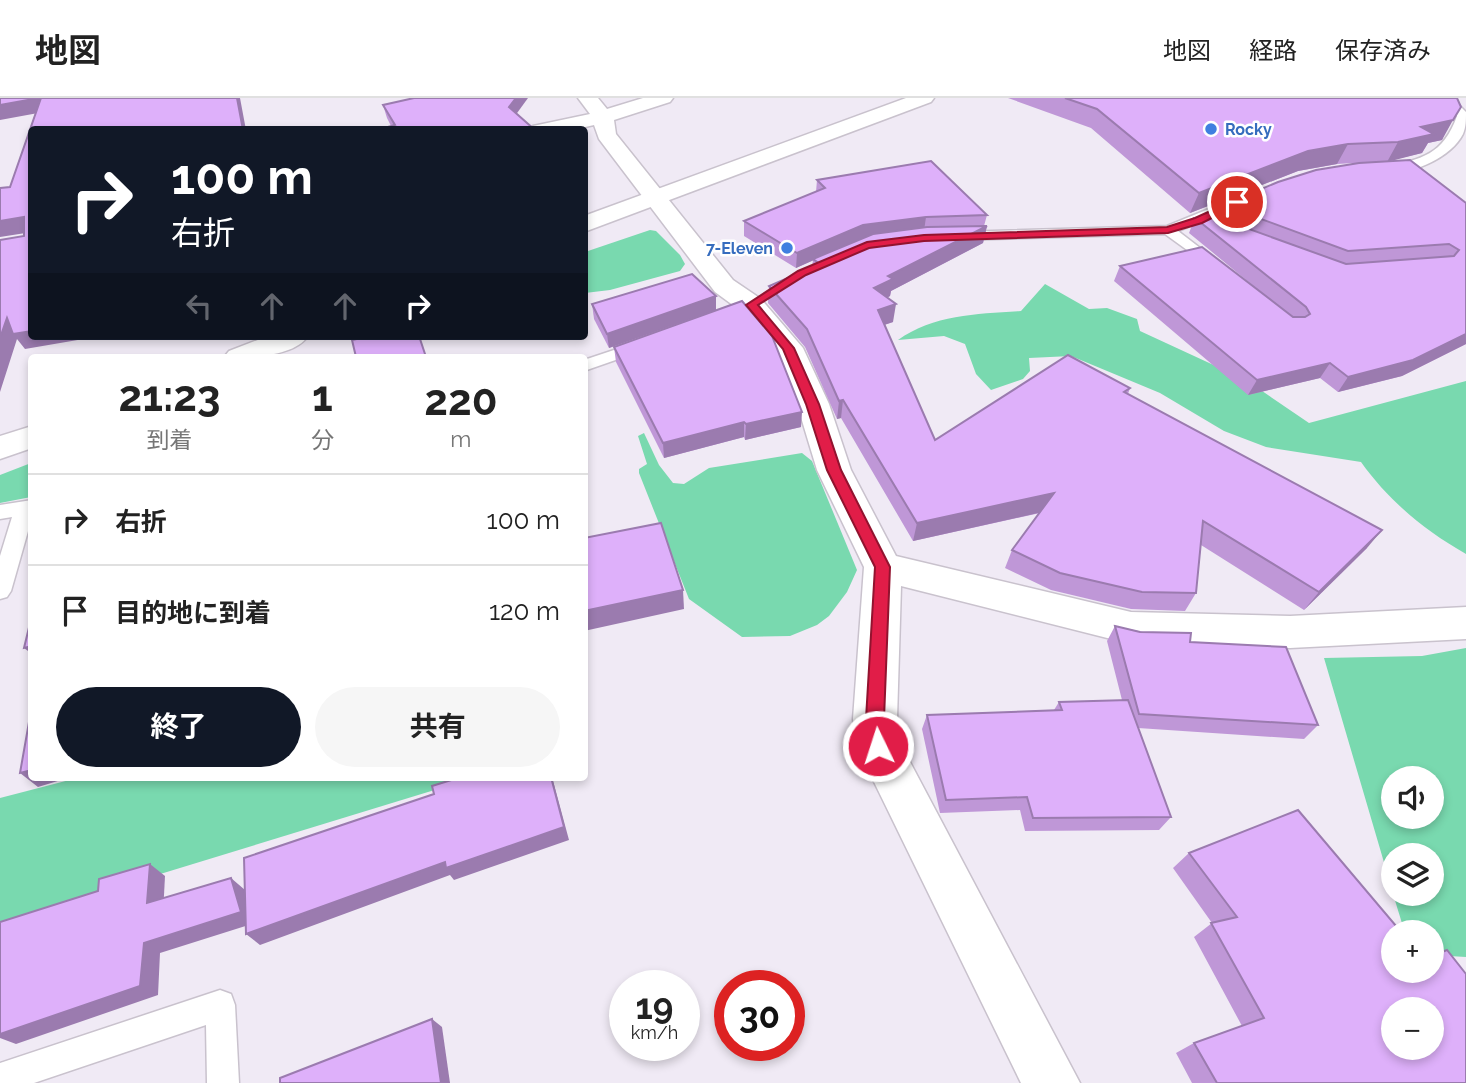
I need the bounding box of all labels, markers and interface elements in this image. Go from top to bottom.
text: 地図 [35,31,101,70]
text: 地図 [1163,36,1211,65]
text: 経路 [1249,36,1297,65]
text: 保存済み [1335,36,1431,65]
place label: Rocky [1225,120,1272,139]
marker: Rocky [1203,121,1219,137]
text: 100 m [171,148,313,205]
icon: right [56,154,147,245]
pin [1207,172,1267,232]
icon: arrive [1218,183,1256,221]
text: 右折 [171,214,235,251]
place label: 7-Eleven [706,239,773,258]
marker: 7-Eleven [779,240,795,256]
icon: left [180,287,218,325]
icon: ahead [253,287,291,325]
icon: ahead [326,287,364,325]
icon: right [399,287,437,325]
text: 21:23 [118,372,220,421]
text: 1 [312,372,333,421]
text: 220 [424,376,498,425]
text: m [450,425,472,452]
text: 到着 [146,426,192,453]
text: 分 [311,426,334,453]
icon: right [56,501,94,539]
text: 100 m [487,505,560,535]
text: 右折 [115,507,167,537]
icon: arrive [56,592,94,630]
text: 120 m [489,596,560,626]
text: 目的地に到着 [115,598,271,628]
button: 終了 [56,687,301,767]
button: 共有 [315,687,560,767]
position arrow [841,709,915,783]
map controls [1381,766,1444,1060]
button: sound [1381,766,1444,829]
button: layers [1381,843,1444,906]
button: + [1381,920,1444,983]
speed limit sign: 30 [714,970,805,1061]
text: 19 [636,986,673,1027]
button: − [1381,997,1444,1060]
text: km/h [631,1022,678,1043]

